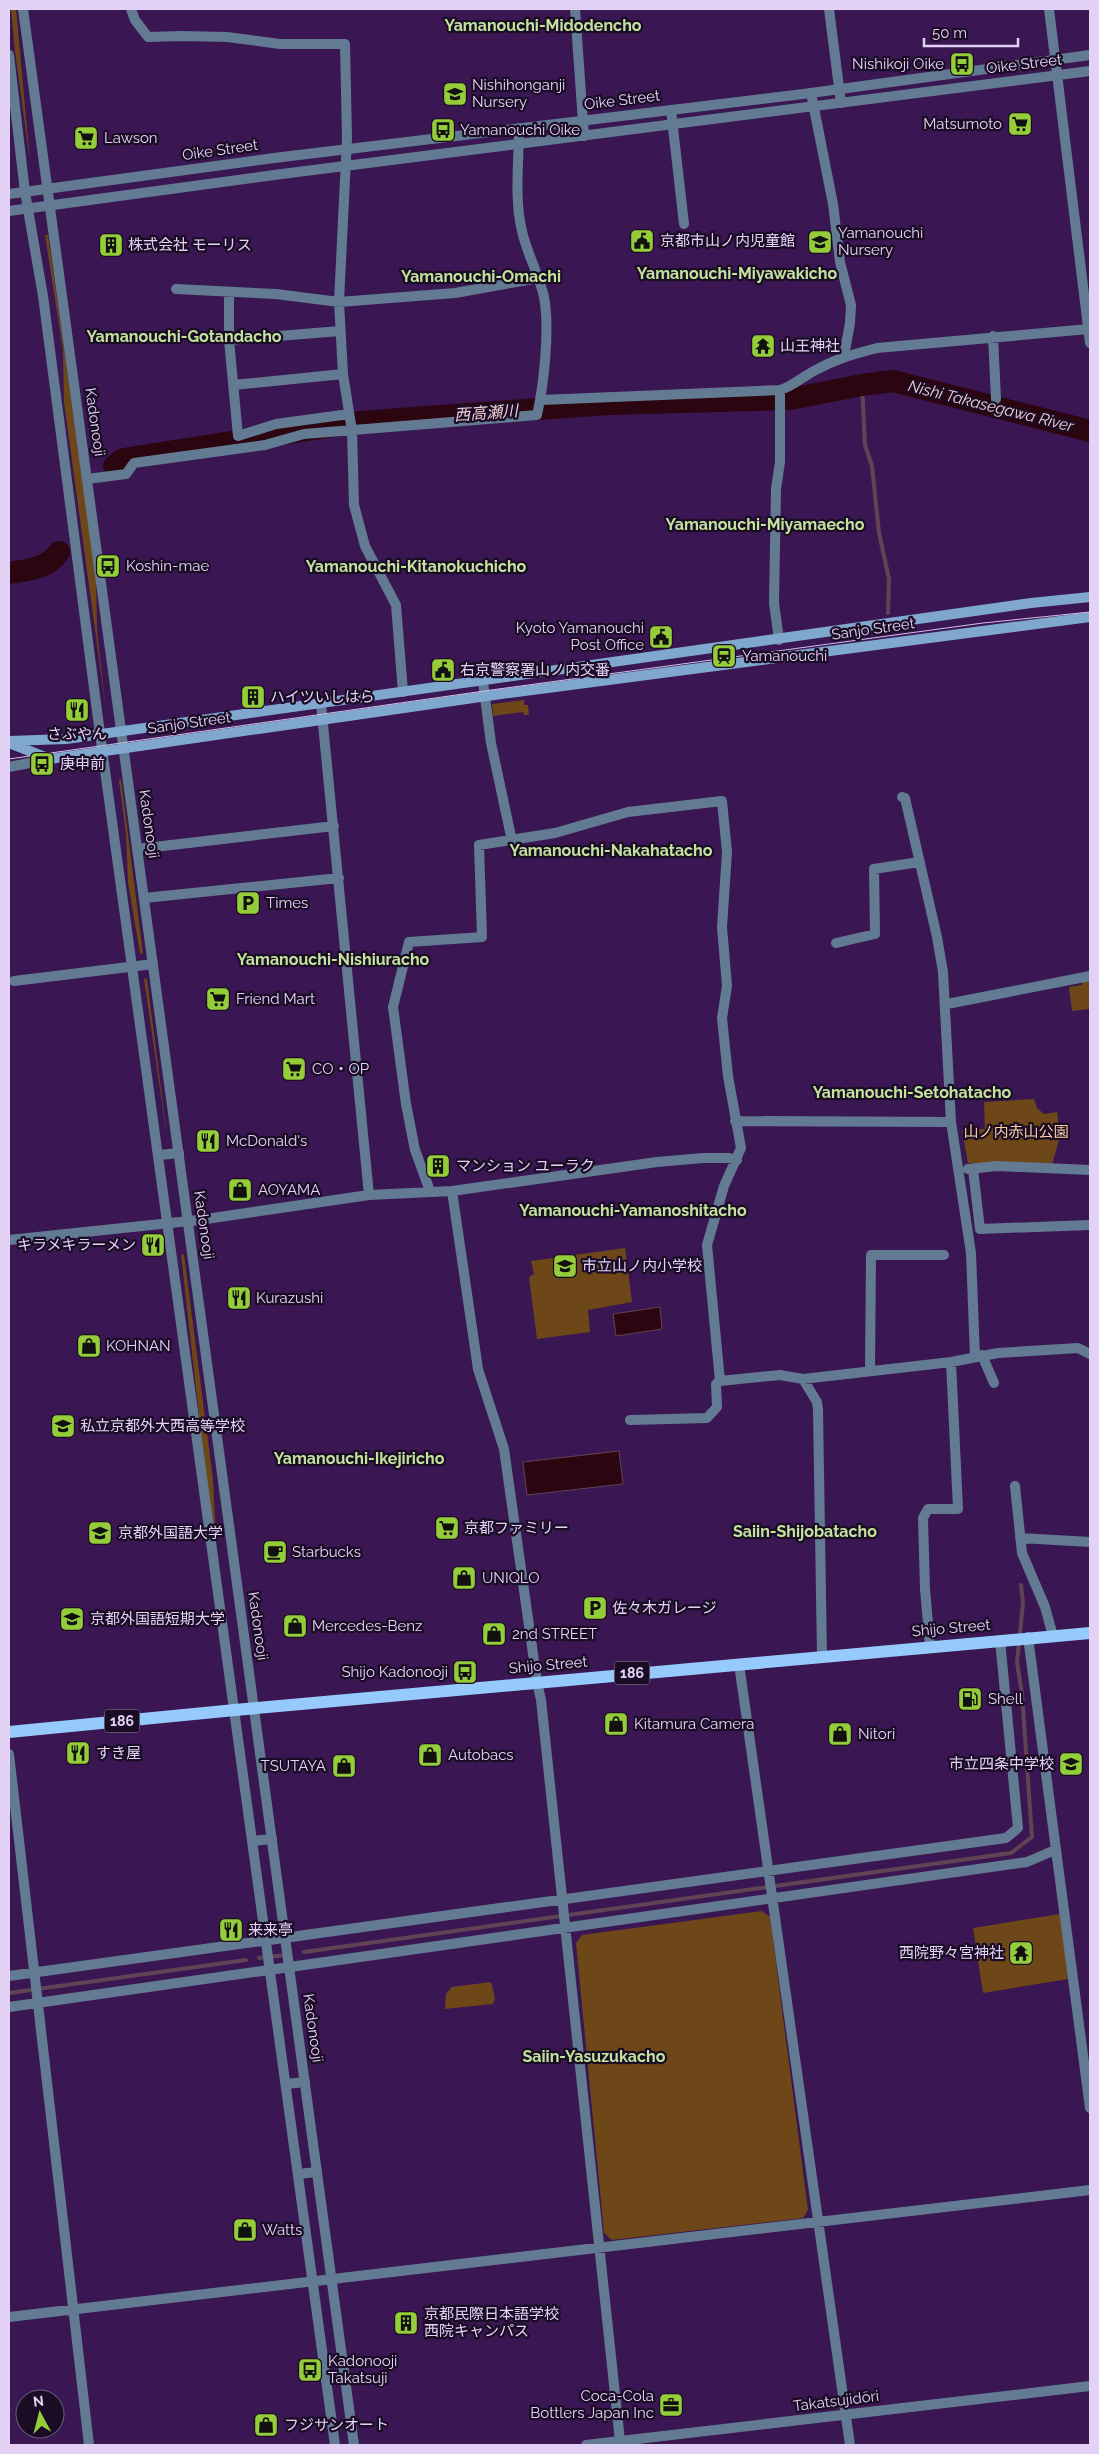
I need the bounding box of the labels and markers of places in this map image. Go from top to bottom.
bus stop icon: Nishikoji Oike [949,51,975,77]
place label: Nishikoji Oike [852,55,944,73]
place label: Nishihonganji Nursery [472,76,565,111]
school or university icon: Nishihonganji Nursery [442,81,468,107]
supermarket icon: Matsumoto [1007,111,1033,137]
place label: Matsumoto [923,115,1002,133]
bus stop icon: Yamanouchi Oike [430,117,456,143]
place label: Yamanouchi Oike [460,121,580,139]
supermarket icon: Lawson [73,125,99,151]
place label: Lawson [104,129,158,147]
place label: Yamanouchi Nursery [838,224,923,259]
public building icon: 京都市山ノ内児童館 [629,228,655,254]
school or university icon: Yamanouchi Nursery [807,229,833,255]
building icon: 株式会社 モーリス [98,232,124,258]
place label: 京都市山ノ内児童館 [660,232,795,250]
place label: 株式会社 モーリス [128,236,252,254]
temple icon: 山王神社 [750,333,776,359]
place label: 山王神社 [780,337,840,355]
bus stop icon: Koshin-mae [95,553,121,579]
place label: Koshin-mae [126,557,209,575]
place label: Kyoto Yamanouchi Post Office [516,619,644,654]
public building icon: Kyoto Yamanouchi Post Office [648,624,674,650]
station icon: Yamanouchi [711,643,737,669]
place label: Yamanouchi [742,647,827,665]
public building icon: 右京警察署山ノ内交番 [430,657,456,683]
place label: 右京警察署山ノ内交番 [460,661,610,679]
building icon: ハイツいしはら [240,684,266,710]
place label: ハイツいしはら [270,688,375,706]
restaurant icon: さぶやん [64,697,90,723]
place label: さぶやん [47,725,107,743]
bus stop icon: 庚申前 [29,751,55,777]
place label: 庚申前 [60,755,105,773]
parking icon: Times [235,890,261,916]
place label: Times [266,894,308,912]
supermarket icon: Friend Mart [205,986,231,1012]
place label: Friend Mart [236,990,315,1008]
supermarket icon: CO・OP [281,1056,307,1082]
place label: CO・OP [312,1060,369,1078]
restaurant icon: McDonald's [195,1128,221,1154]
place label: McDonald's [226,1132,307,1150]
building icon: マンション ユーラク [425,1153,451,1179]
place label: マンション ユーラク [456,1157,595,1175]
shop icon: AOYAMA [227,1177,253,1203]
place label: AOYAMA [258,1181,320,1199]
restaurant icon: キラメキラーメン [140,1232,166,1258]
place label: キラメキラーメン [17,1236,136,1254]
school or university icon: 市立山ノ内小学校 [552,1253,578,1279]
place label: 市立山ノ内小学校 [582,1257,702,1275]
restaurant icon: Kurazushi [226,1285,252,1311]
place label: Kurazushi [256,1289,323,1307]
shop icon: KOHNAN [76,1333,102,1359]
place label: KOHNAN [106,1337,171,1355]
school or university icon: 私立京都外大西高等学校 [50,1413,76,1439]
place label: 私立京都外大西高等学校 [80,1417,245,1435]
supermarket icon: 京都ファミリー [434,1515,460,1541]
place label: 京都ファミリー [464,1519,569,1537]
school or university icon: 京都外国語大学 [87,1520,113,1546]
place label: 京都外国語大学 [118,1524,223,1542]
cafe icon: Starbucks [262,1539,288,1565]
place label: Starbucks [292,1543,361,1561]
shop icon: UNIQLO [451,1565,477,1591]
place label: UNIQLO [482,1569,539,1587]
parking icon: 佐々木ガレージ [582,1595,608,1621]
place label: 佐々木ガレージ [612,1599,717,1617]
school or university icon: 京都外国語短期大学 [59,1606,85,1632]
place label: 京都外国語短期大学 [90,1610,225,1628]
shop icon: Mercedes-Benz [282,1613,308,1639]
place label: Mercedes-Benz [312,1617,422,1635]
shop icon: 2nd STREET [481,1621,507,1647]
place label: 2nd STREET [512,1625,597,1643]
bus stop icon: Shijo Kadonooji [452,1659,478,1685]
place label: Shijo Kadonooji [341,1663,448,1681]
fuel station icon: Shell [957,1686,983,1712]
place label: Shell [988,1690,1024,1708]
shop icon: Kitamura Camera [603,1711,629,1737]
place label: Kitamura Camera [634,1715,755,1733]
shop icon: Nitori [827,1721,853,1747]
place label: Nitori [858,1725,895,1743]
restaurant icon: すき屋 [65,1740,91,1766]
shop icon: Autobacs [417,1742,443,1768]
place label: すき屋 [96,1744,141,1762]
place label: Autobacs [448,1746,514,1764]
school or university icon: 市立四条中学校 [1058,1751,1084,1777]
shop icon: TSUTAYA [331,1753,357,1779]
place label: 市立四条中学校 [949,1755,1054,1773]
place label: TSUTAYA [261,1757,326,1775]
restaurant icon: 来来亭 [218,1917,244,1943]
place label: 来来亭 [248,1921,293,1939]
temple icon: 西院野々宮神社 [1008,1940,1034,1966]
place label: 西院野々宮神社 [899,1944,1004,1962]
shop icon: Watts [232,2217,258,2243]
place label: Watts [262,2221,302,2239]
place label: 京都民際日本語学校 西院キャンパス [424,2305,559,2340]
building icon: 京都民際日本語学校 西院キャンパス [393,2310,419,2336]
place label: Kadonooji Takatsuji [328,2352,397,2387]
bus stop icon: Kadonooji Takatsuji [297,2357,323,2383]
place label: Coca-Cola Bottlers Japan Inc [530,2387,654,2422]
office icon: Coca-Cola Bottlers Japan Inc [658,2392,684,2418]
shop icon: フジサンオート [253,2412,279,2438]
place label: フジサンオート [284,2416,389,2434]

